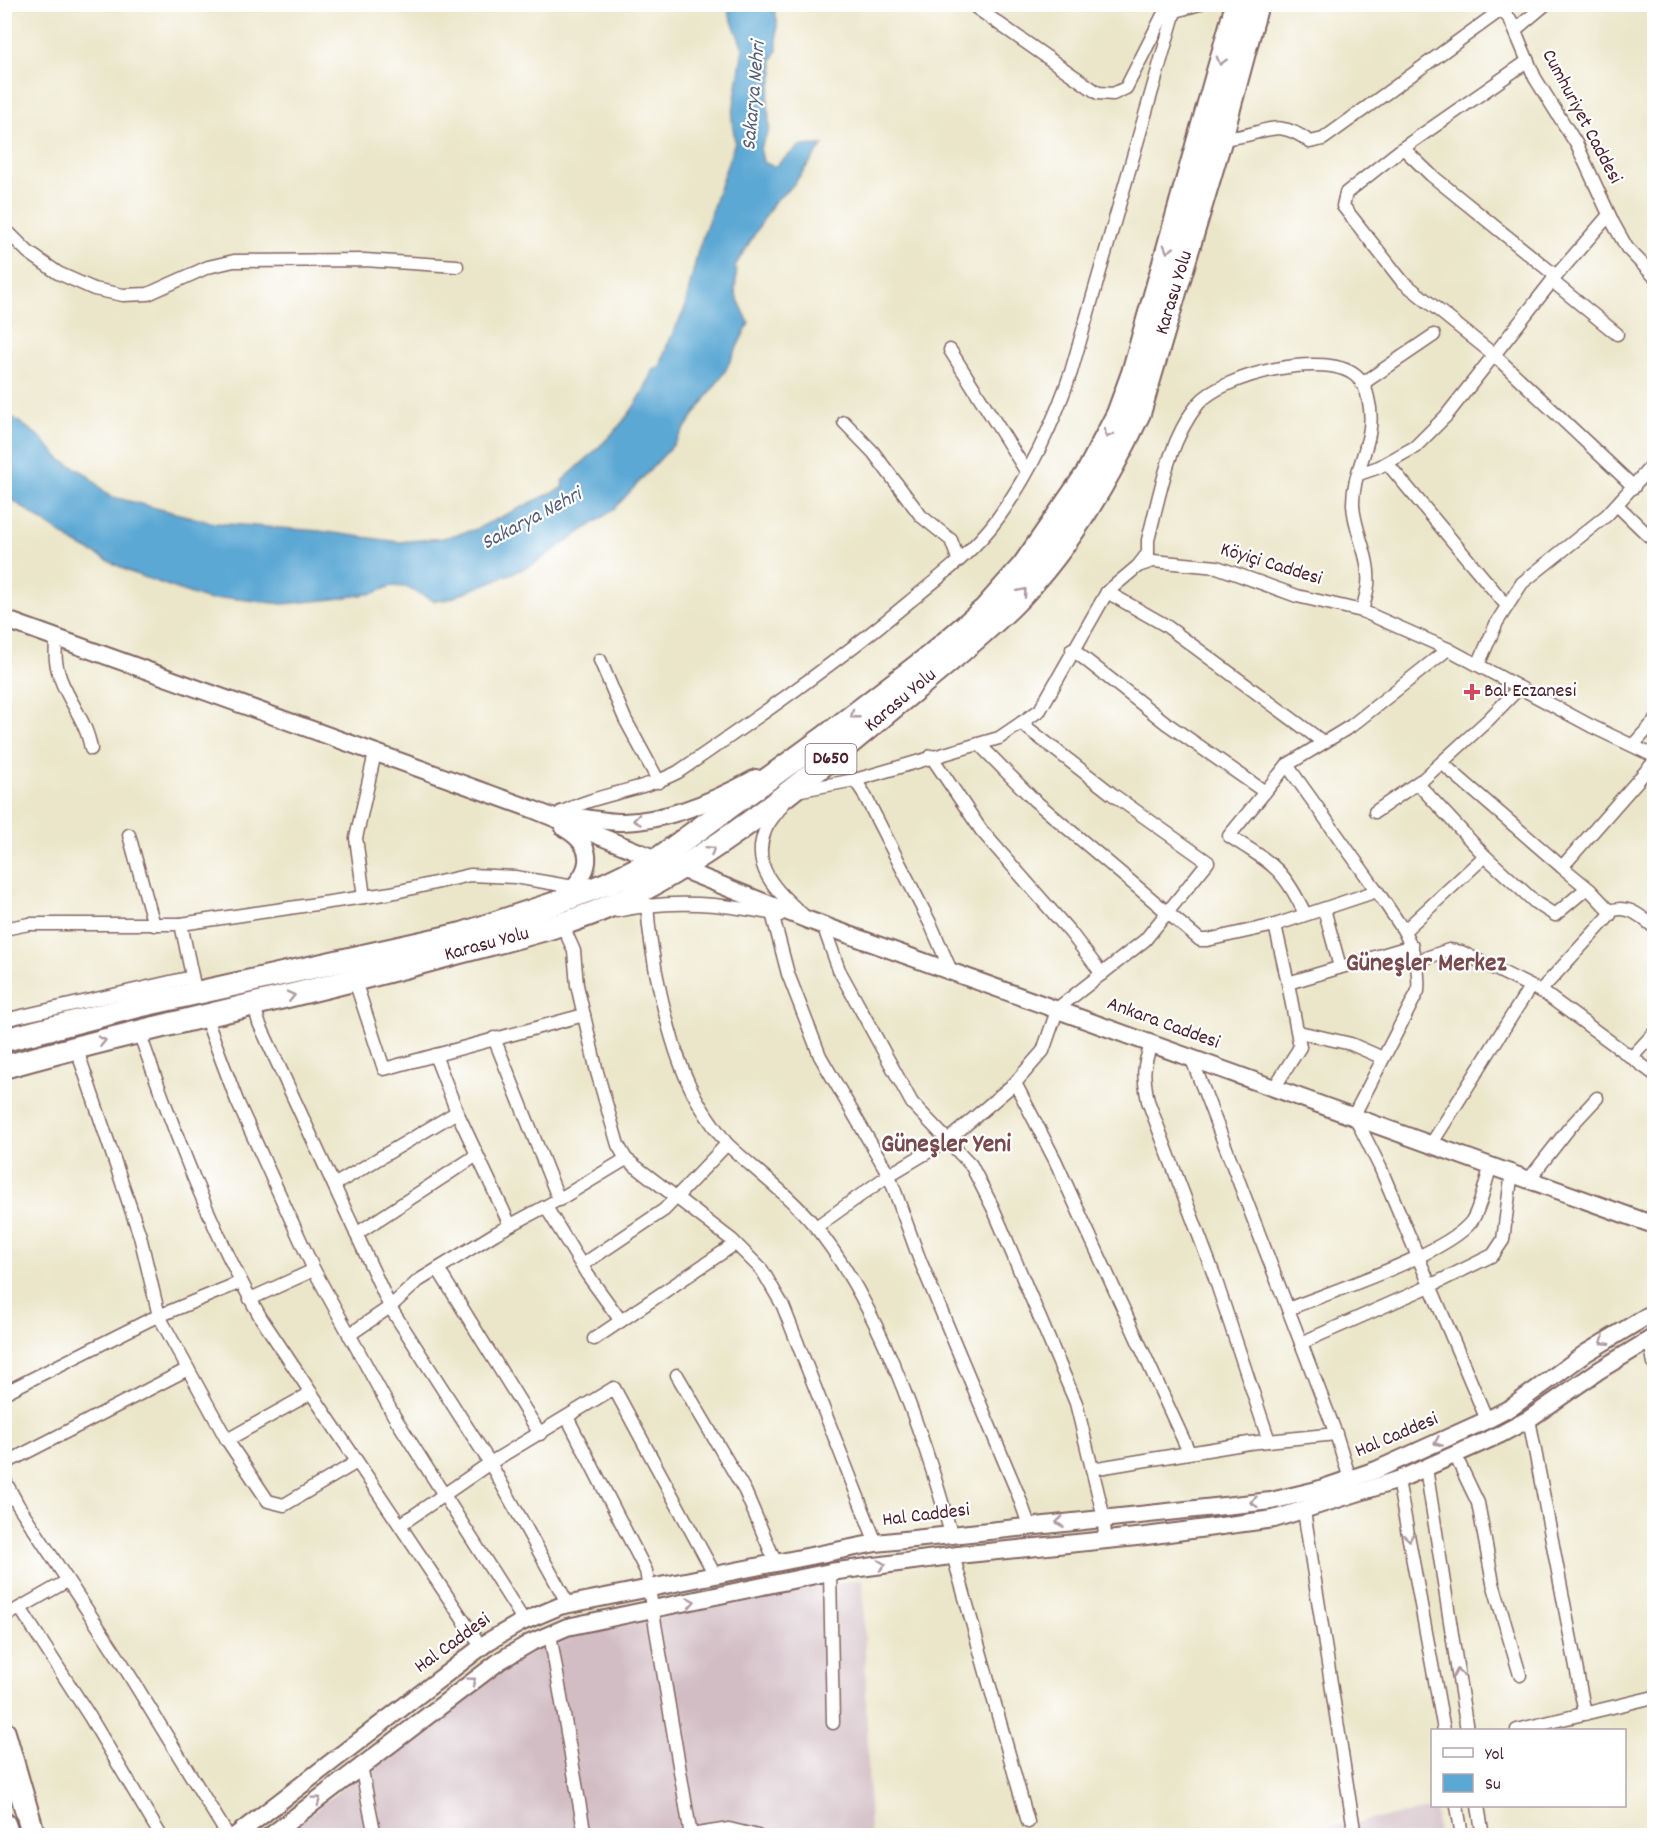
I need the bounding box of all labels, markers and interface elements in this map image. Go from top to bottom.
water label: Sakarya Nehri [735,37,775,152]
street label: Cumhuriyet Caddesi [1534,45,1628,190]
one-way arrow [1216,55,1228,66]
one-way arrow [1163,243,1175,253]
street label: Karasu Yolu [1149,247,1201,339]
one-way arrow [1104,427,1115,438]
water label: Sakarya Nehri [477,480,590,559]
street label: Köyiçi Caddesi [1217,536,1326,594]
one-way arrow [1016,588,1027,599]
street label: Karasu Yolu [859,662,943,740]
place label: Bal Eczanesi [1484,678,1577,706]
marker: Bal Eczanesi [1465,685,1479,699]
one-way arrow [849,708,860,719]
road number: D650 [806,744,856,774]
one-way arrow [632,814,642,826]
one-way arrow [704,846,715,857]
street label: Karasu Yolu [442,920,532,970]
district label: Güneşler Merkez [1346,946,1507,983]
one-way arrow [286,990,296,1003]
street label: Ankara Caddesi [1103,991,1224,1057]
one-way arrow [96,1035,106,1048]
district label: Güneşler Yeni [881,1127,1011,1164]
one-way arrow [1600,1334,1610,1346]
street label: Hal Caddesi [1351,1406,1443,1466]
one-way arrow [1433,1435,1444,1447]
one-way arrow [1249,1495,1258,1508]
street label: Hal Caddesi [881,1497,972,1535]
one-way arrow [1055,1515,1064,1528]
one-way arrow [1402,1532,1415,1542]
one-way arrow [878,1559,887,1572]
one-way arrow [686,1596,696,1609]
street label: Hal Caddesi [409,1607,497,1681]
one-way arrow [1452,1668,1465,1678]
one-way arrow [465,1678,476,1689]
legend [1431,1729,1626,1807]
text: Yol [1485,1743,1505,1768]
text: Su [1485,1773,1501,1798]
one-way arrow [310,1796,321,1807]

